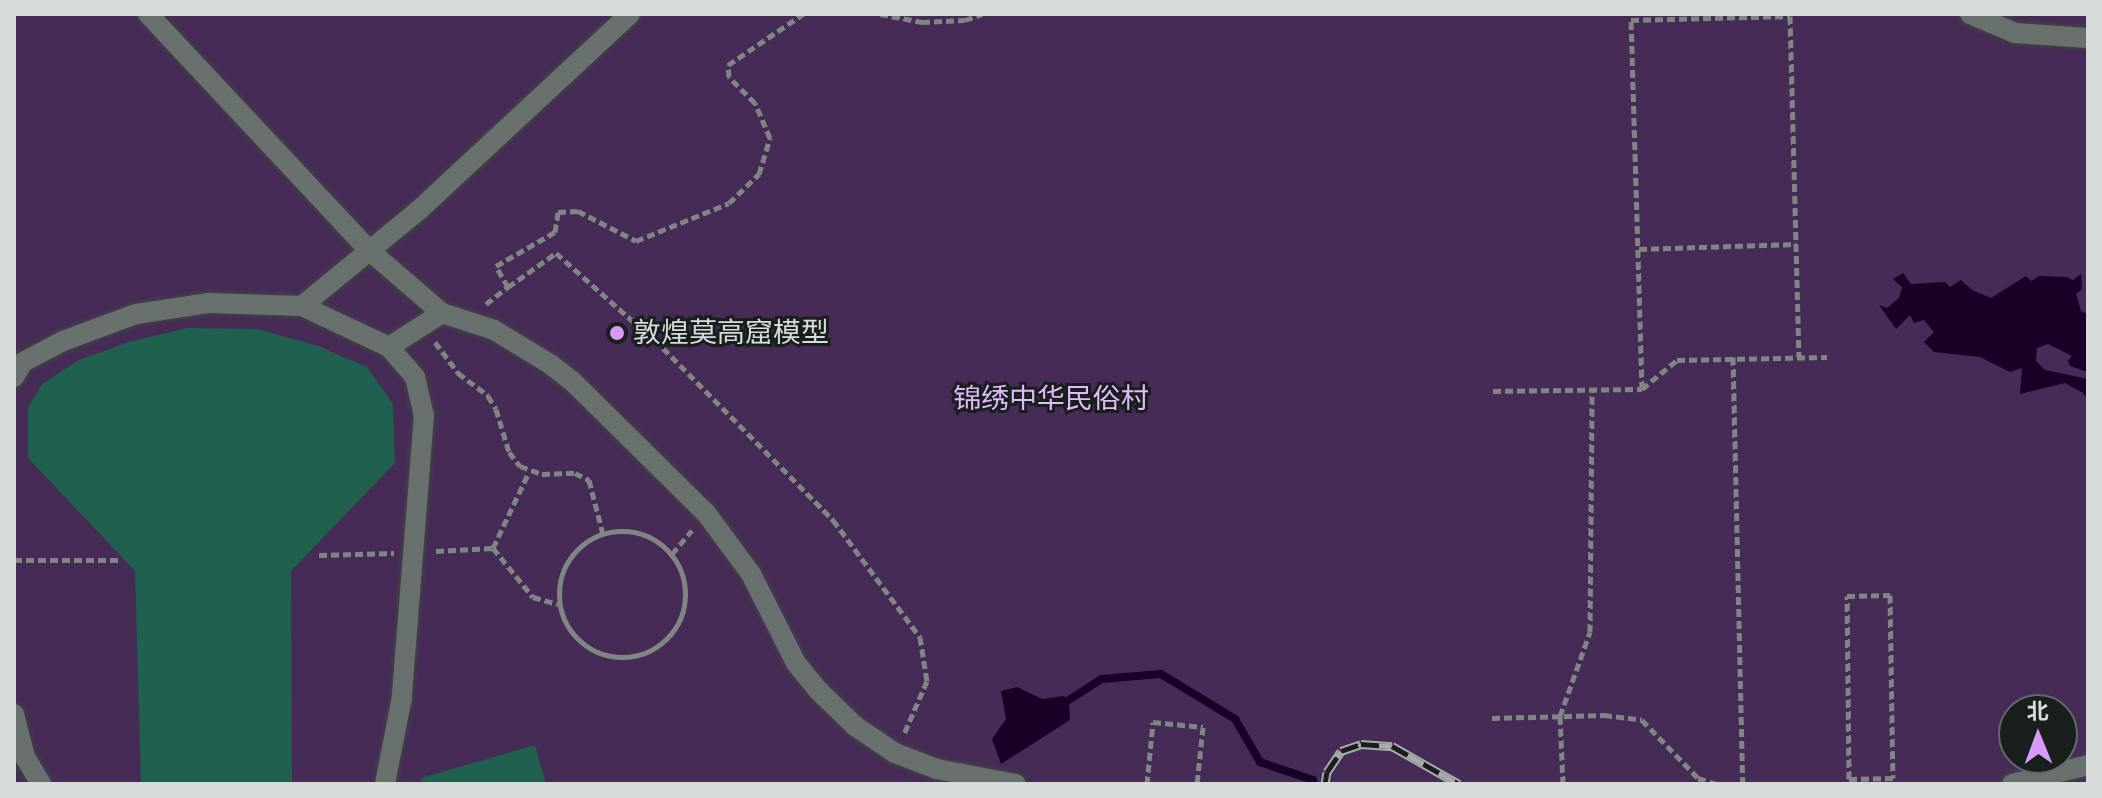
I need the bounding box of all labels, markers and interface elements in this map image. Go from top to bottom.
place label: 敦煌莫高窟模型 [633,316,829,350]
marker: 敦煌莫高窟模型 [608,324,626,342]
park label: 锦绣中华民俗村 [953,382,1149,416]
north arrow [1998,694,2078,774]
text: 北 [2026,699,2049,724]

